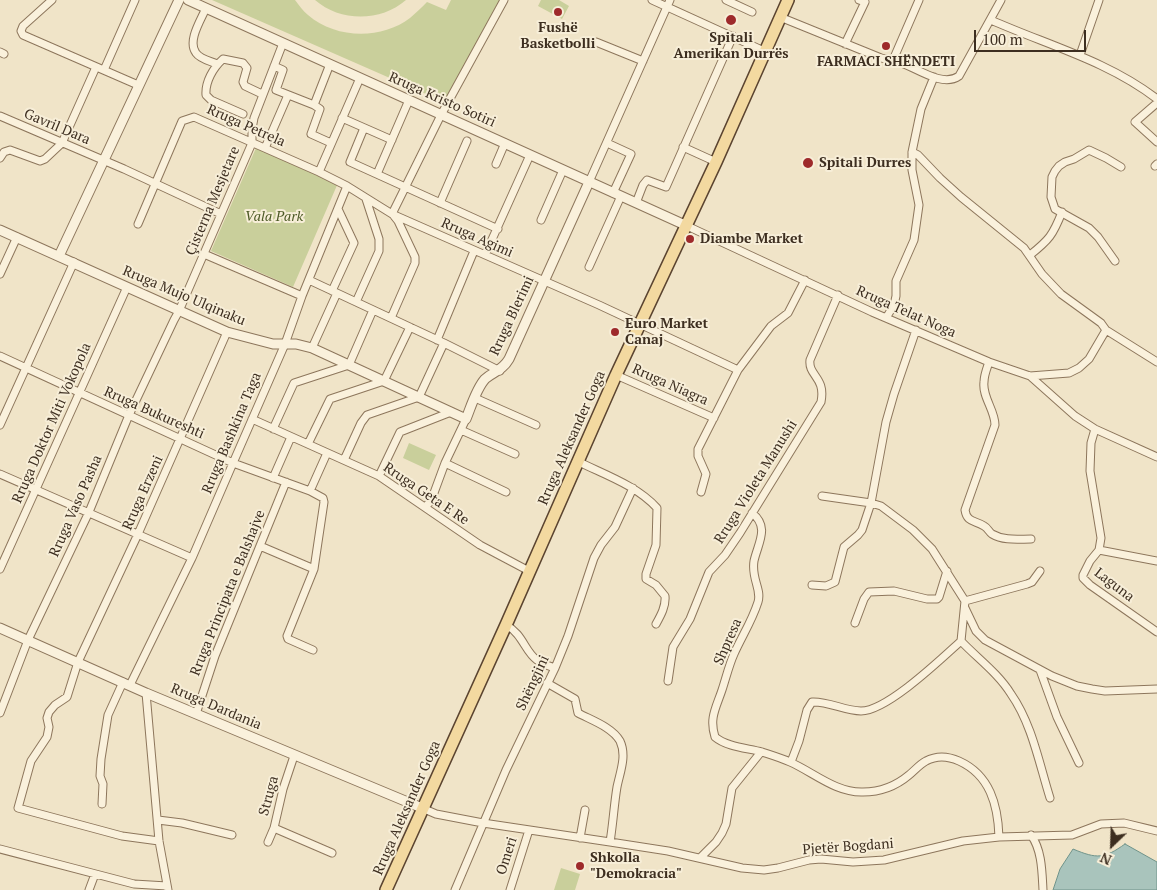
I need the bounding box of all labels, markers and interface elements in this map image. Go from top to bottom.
marker: Fushë Basketbolli [552,6,564,18]
marker: Spitali Amerikan Durrës [724,13,738,27]
place label: Fushë Basketbolli [521,20,595,52]
scale bar [977,20,1090,52]
text: 100 m [982,29,1023,49]
place label: Spitali Amerikan Durrës [673,30,789,62]
marker: FARMACI SHËNDETI [880,40,892,52]
place label: FARMACI SHËNDETI [817,54,955,70]
street label: Rruga Kristo Sotiri [386,69,498,131]
street label: Rruga Petrela [204,101,288,151]
street label: Gavril Dara [21,106,93,148]
street label: Çisterna Mesjetare [182,144,244,258]
place label: Spitali Durres [819,155,911,171]
marker: Spitali Durres [801,156,815,170]
park label: Vala Park [245,209,303,225]
street label: Rruga Agimi [438,215,516,261]
place label: Diambe Market [700,231,803,247]
marker: Diambe Market [684,233,696,245]
street label: Rruga Mujo Ulqinaku [120,263,248,329]
street label: Rruga Blerimi [486,274,538,358]
street label: Rruga Telat Noga [854,283,958,341]
place label: Euro Market Canaj [625,316,708,348]
marker: Euro Market Canaj [609,326,621,338]
street label: Rruga Doktor Miti Vokopola [9,340,95,506]
street label: Rruga Niagra [629,361,711,409]
street label: Rruga Aleksander Goga [535,368,609,508]
street label: Rruga Bashkina Taga [199,370,265,496]
street label: Rruga Bukureshti [101,383,207,443]
street label: Rruga Violeta Manushi [711,417,801,547]
street label: Rruga Vaso Pasha [46,453,106,559]
street label: Rruga Erzeni [119,453,167,533]
street label: Rruga Geta E Re [380,459,472,529]
street label: Rruga Principata e Balshajve [187,508,269,678]
street label: Laguna [1091,565,1137,605]
street label: Shpresa [710,616,746,668]
street label: Shëngjini [513,653,553,713]
street label: Rruga Dardania [168,680,264,734]
street label: Rruga Aleksander Goga [370,738,444,878]
street label: Struga [256,774,282,818]
north arrow [1087,820,1137,870]
street label: Omeri [493,835,521,877]
street label: Pjetër Bogdani [802,835,894,859]
text: N [1097,848,1114,870]
place label: Shkolla "Demokracia" [590,850,682,882]
marker: Shkolla "Demokracia" [574,860,586,872]

